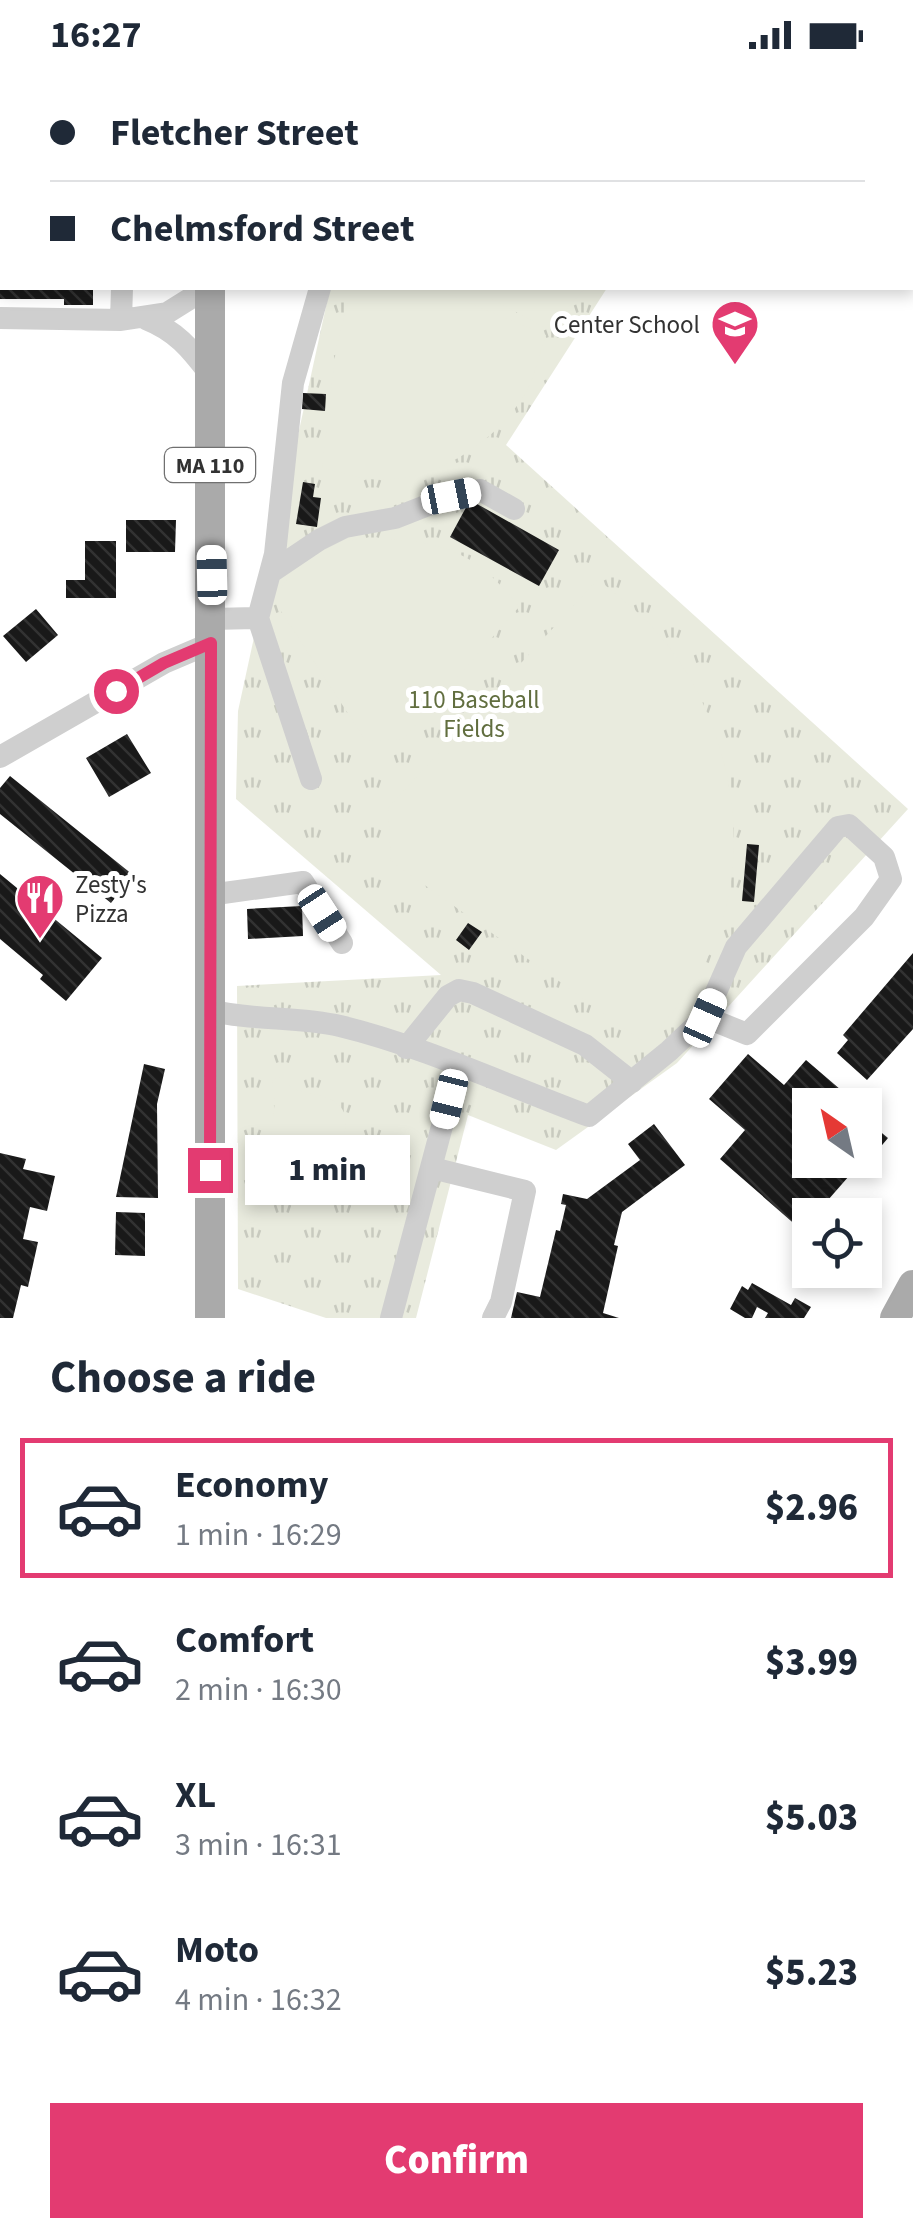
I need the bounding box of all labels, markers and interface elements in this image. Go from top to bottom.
text: 16:27 [50,8,142,62]
text: Fletcher Street [110,106,359,160]
text: Chelmsford Street [110,202,414,256]
school or university icon: Center School [709,298,761,366]
place label: Center School [554,307,700,343]
road number: MA 110 [165,448,255,482]
car [419,476,483,516]
car [196,545,228,605]
route start [94,669,139,714]
park label: 110 Baseball Fields [408,682,540,747]
place label: Zesty's Pizza [75,867,147,932]
restaurant icon: Zesty's Pizza [14,872,66,940]
car [293,880,351,946]
car [679,984,731,1052]
car [427,1066,471,1132]
north arrow [792,1088,882,1178]
map controls [792,1088,882,1288]
callout: 1 min [245,1135,410,1205]
text: 1 min [288,1147,367,1193]
route end [188,1148,233,1193]
button: locate [792,1198,882,1288]
text: Choose a ride [50,1346,316,1410]
text: Economy [175,1458,328,1512]
icon: car [55,1463,145,1553]
text: $2.96 [765,1481,858,1535]
text: 1 min · 16:29 [175,1512,342,1558]
text: Comfort [175,1613,314,1667]
icon: car [55,1618,145,1708]
text: $3.99 [765,1636,858,1690]
text: 2 min · 16:30 [175,1667,342,1713]
text: XL [175,1768,216,1822]
icon: car [55,1773,145,1863]
text: $5.03 [765,1791,858,1845]
text: 3 min · 16:31 [175,1822,342,1868]
text: Moto [175,1923,259,1977]
icon: car [55,1928,145,2018]
text: $5.23 [765,1946,858,2000]
text: 4 min · 16:32 [175,1977,342,2023]
button: Confirm [50,2103,863,2218]

